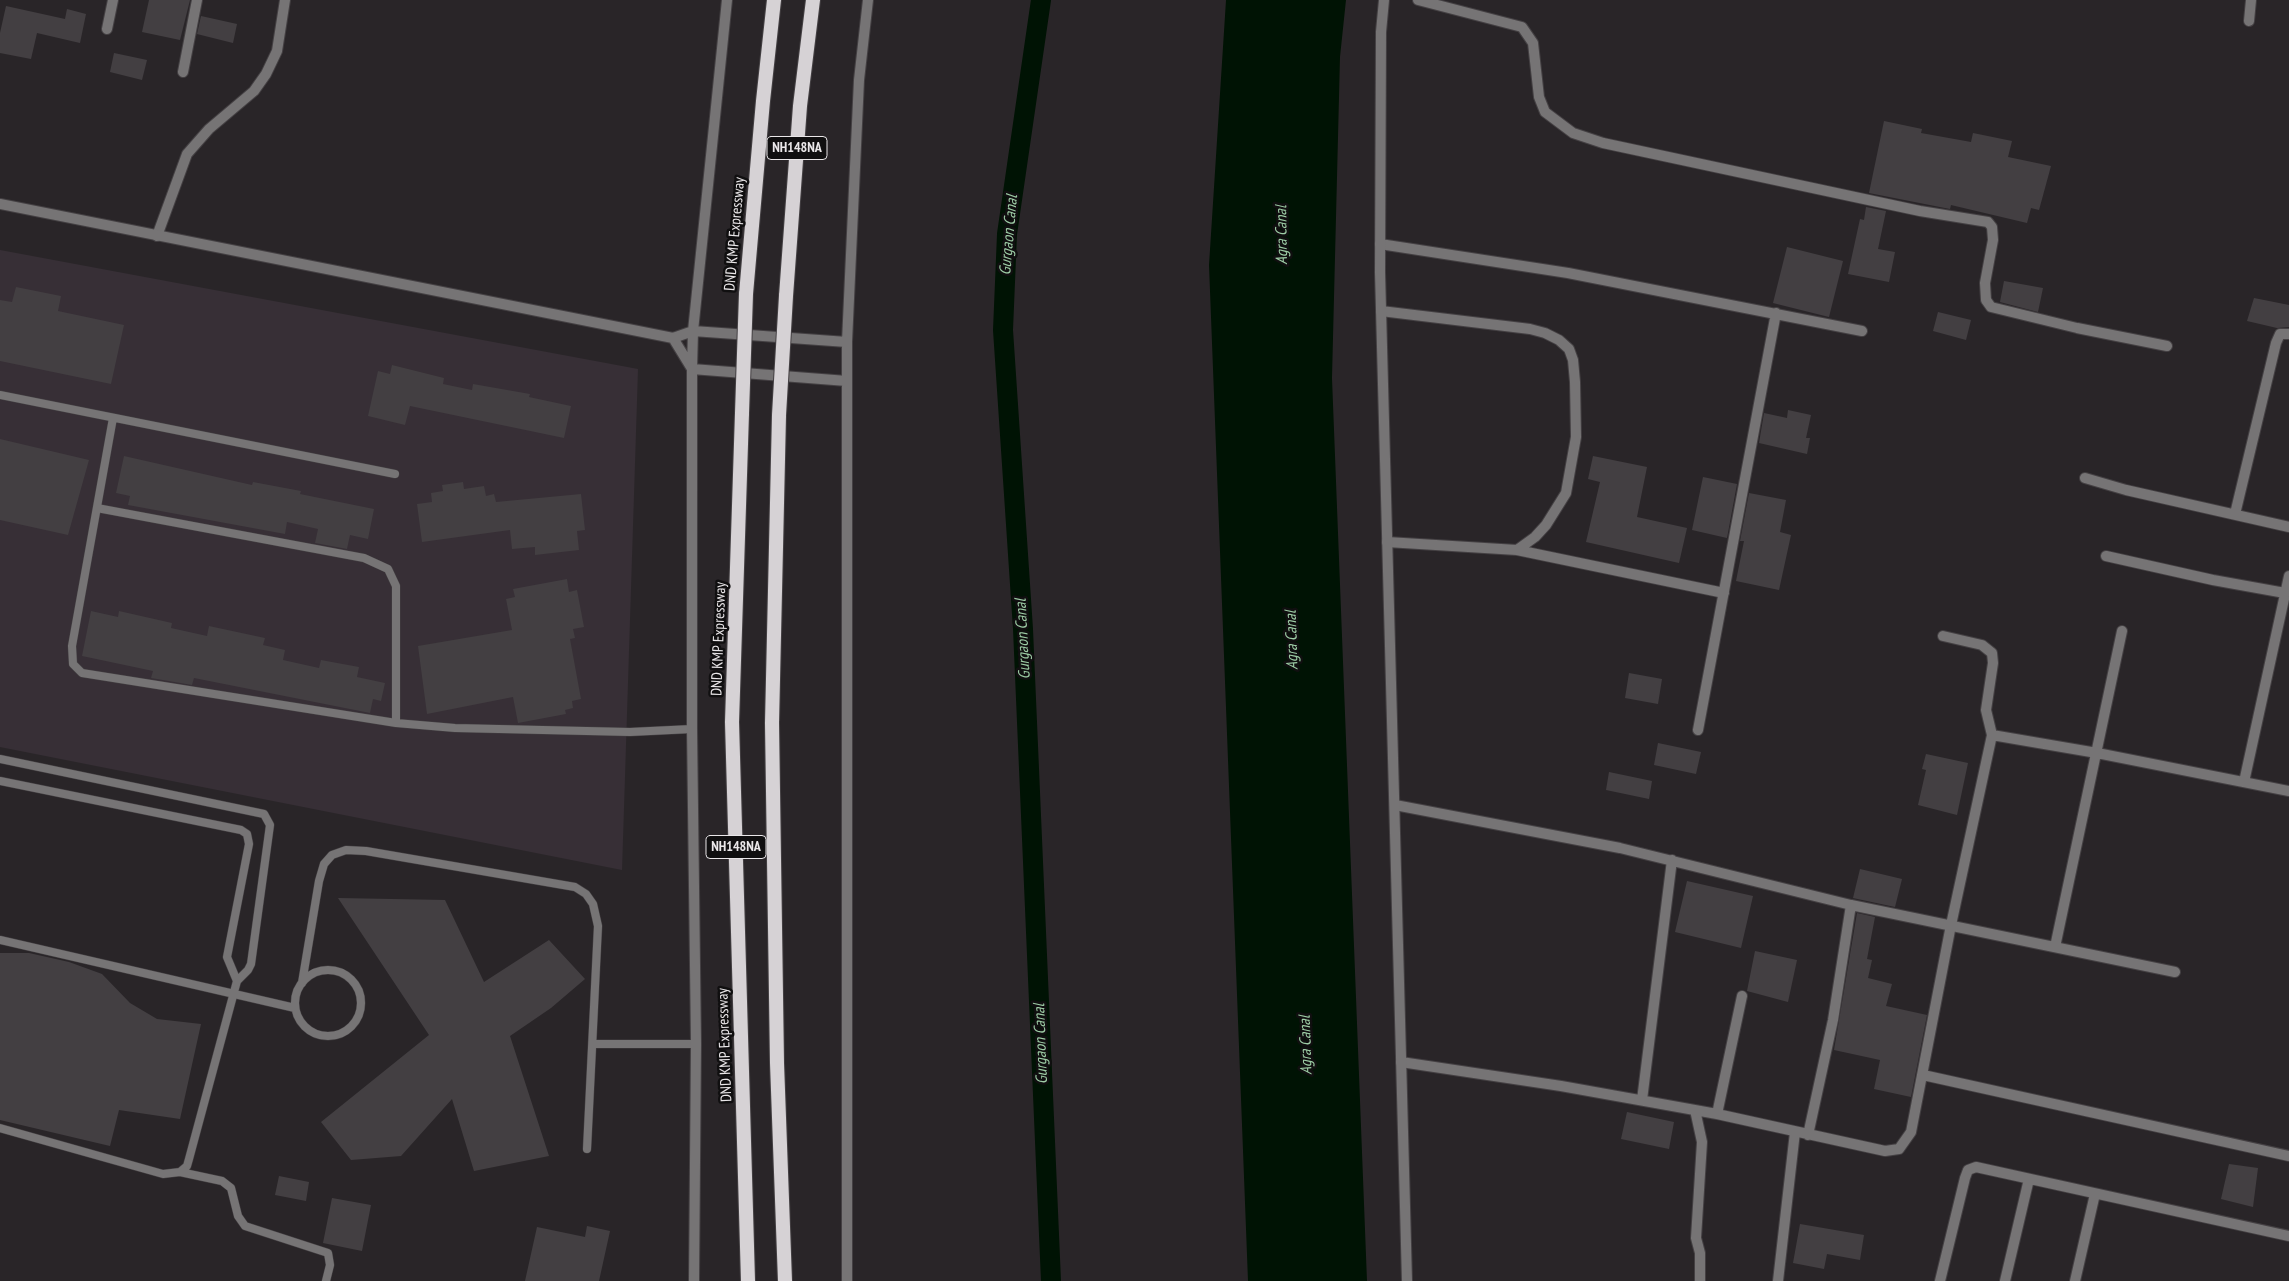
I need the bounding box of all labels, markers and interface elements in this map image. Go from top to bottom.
road number: NH148NA [767,136,827,160]
street label: DND KMP Expressway [721,176,749,292]
water label: Gurgaon Canal [996,194,1022,276]
water label: Agra Canal [1272,205,1292,265]
street label: DND KMP Expressway [708,582,730,696]
water label: Gurgaon Canal [1011,598,1035,680]
water label: Agra Canal [1281,610,1303,670]
road number: NH148NA [706,836,766,859]
street label: DND KMP Expressway [714,988,736,1102]
water label: Gurgaon Canal [1030,1003,1052,1085]
water label: Agra Canal [1295,1015,1317,1075]

